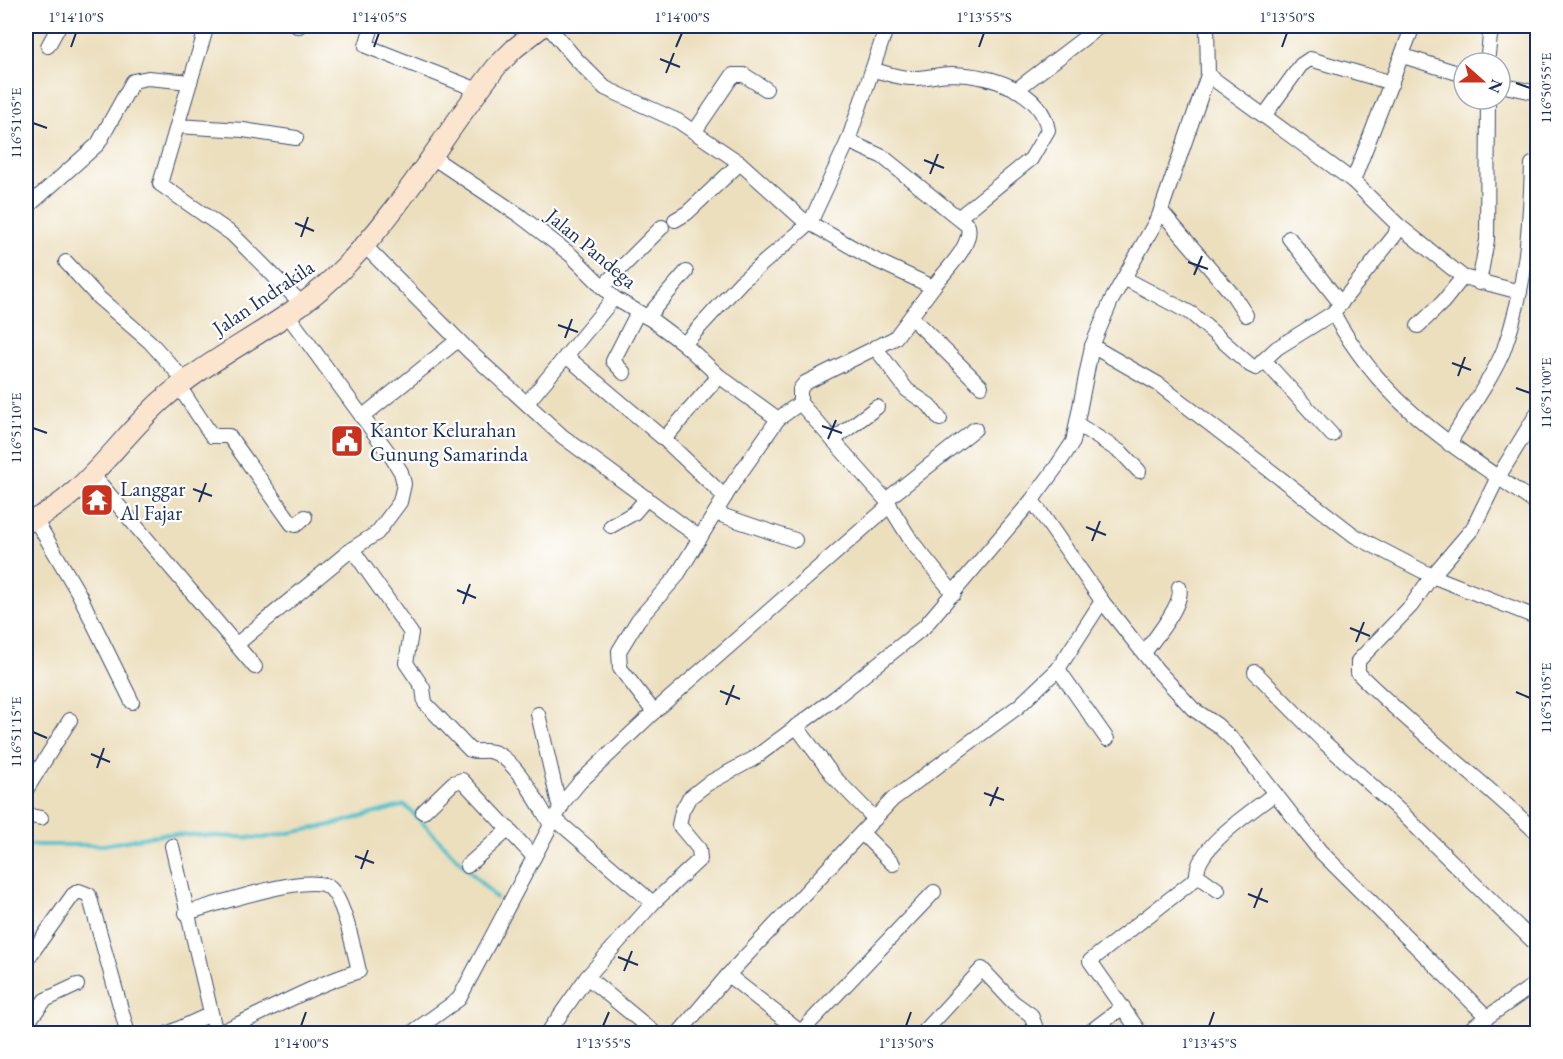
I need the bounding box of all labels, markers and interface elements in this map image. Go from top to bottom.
text: 1°14'10"S [48,7,104,26]
text: 1°14'05"S [351,7,407,26]
text: 1°14'00"S [654,7,710,26]
text: 1°13'55"S [956,7,1012,26]
text: 1°13'50"S [1259,7,1315,26]
north arrow [1452,51,1512,111]
text: 116°50'55"E [1536,52,1555,124]
text: N [1483,76,1508,96]
text: 116°51'05"E [6,87,25,159]
street label: Jalan Pandega [539,201,643,294]
street label: Jalan Indrakila [205,253,320,342]
text: 116°51'00"E [1536,357,1555,429]
text: 116°51'10"E [6,392,25,464]
place label: Kantor Kelurahan Gunung Samarinda [370,416,529,467]
public building icon: Kantor Kelurahan Gunung Samarinda [329,423,365,459]
place label: Langgar Al Fajar [119,475,185,526]
temple icon: Langgar Al Fajar [79,482,115,518]
text: 116°51'05"E [1536,662,1555,734]
text: 116°51'15"E [6,696,25,768]
text: 1°14'00"S [273,1033,329,1052]
text: 1°13'55"S [575,1033,631,1052]
text: 1°13'50"S [878,1033,934,1052]
text: 1°13'45"S [1181,1033,1237,1052]

